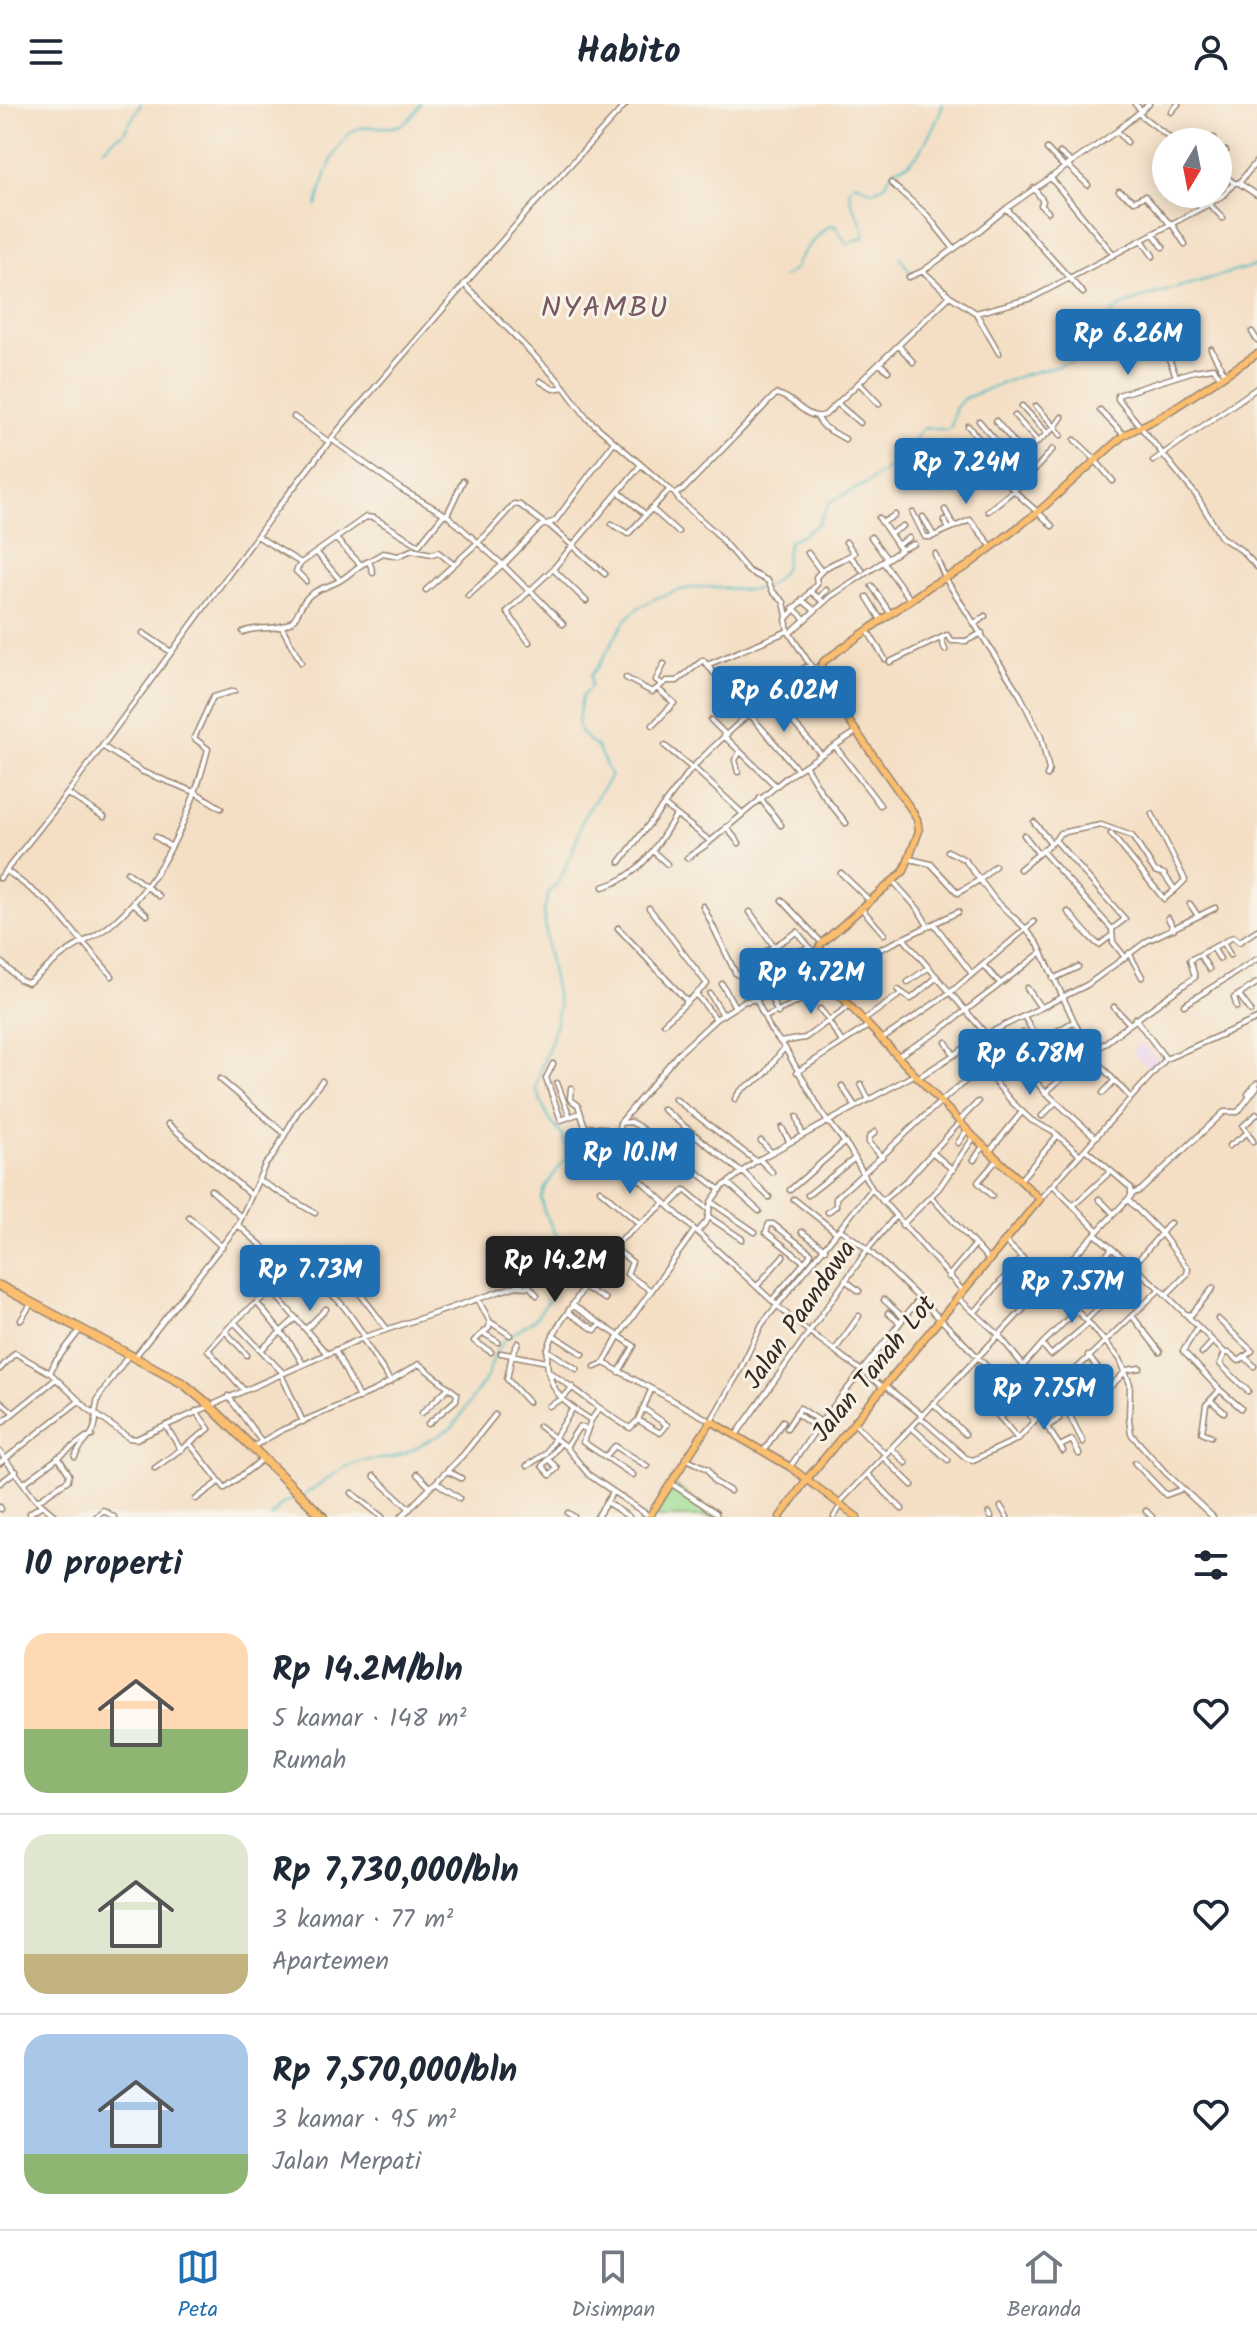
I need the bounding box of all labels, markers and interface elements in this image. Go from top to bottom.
text: Habito [576,24,681,81]
icon: menu [24,30,68,74]
icon: person [1189,30,1233,74]
north arrow [1152,128,1232,208]
map controls [1152,128,1232,208]
district label: NYAMBU [541,285,669,333]
pin: Rp 6.26M [1045,309,1211,377]
text: Rp 6.26M [1074,314,1182,356]
pin: Rp 7.24M [883,438,1049,506]
text: Rp 7.24M [912,443,1020,485]
pin: Rp 6.02M [701,666,867,734]
text: Rp 6.02M [730,671,838,713]
pin: Rp 4.72M [728,948,894,1016]
text: Rp 4.72M [757,953,865,995]
pin: Rp 6.78M [947,1029,1113,1097]
text: Rp 6.78M [976,1034,1084,1076]
pin: Rp 10.1M [547,1128,713,1196]
text: Rp 10.1M [583,1133,677,1175]
street label: Jalan Paandawa [733,1232,868,1399]
pin: Rp 14.2M [472,1236,638,1304]
text: Rp 14.2M [504,1241,606,1283]
pin: Rp 7.73M [227,1245,393,1313]
text: Rp 7.73M [258,1250,362,1292]
pin: Rp 7.57M [989,1257,1155,1325]
text: Rp 7.57M [1020,1262,1124,1304]
street label: Jalan Tanah Lot [802,1285,948,1452]
pin: Rp 7.75M [961,1364,1127,1432]
text: Rp 7.75M [992,1369,1096,1411]
text: 10 properti [24,1538,182,1592]
icon: filters [1189,1543,1233,1587]
text: Rp 14.2M/bln [272,1644,463,1698]
icon: home [88,1665,184,1761]
icon: heart [1189,1691,1233,1735]
text: 5 kamar · 148 m² [272,1698,467,1740]
text: Rumah [272,1740,347,1782]
text: Rp 7,730,000/bln [272,1845,519,1899]
icon: home [88,1866,184,1962]
icon: heart [1189,1892,1233,1936]
text: 3 kamar · 77 m² [272,1899,453,1941]
text: Apartemen [272,1941,389,1983]
text: Rp 7,570,000/bln [272,2045,517,2099]
icon: home [88,2066,184,2162]
icon: heart [1189,2092,1233,2136]
text: 3 kamar · 95 m² [272,2099,456,2141]
text: Jalan Merpati [272,2141,421,2183]
tab: Peta [176,2245,220,2328]
tab: Disimpan [571,2245,655,2328]
tab: Beranda [1007,2245,1081,2328]

